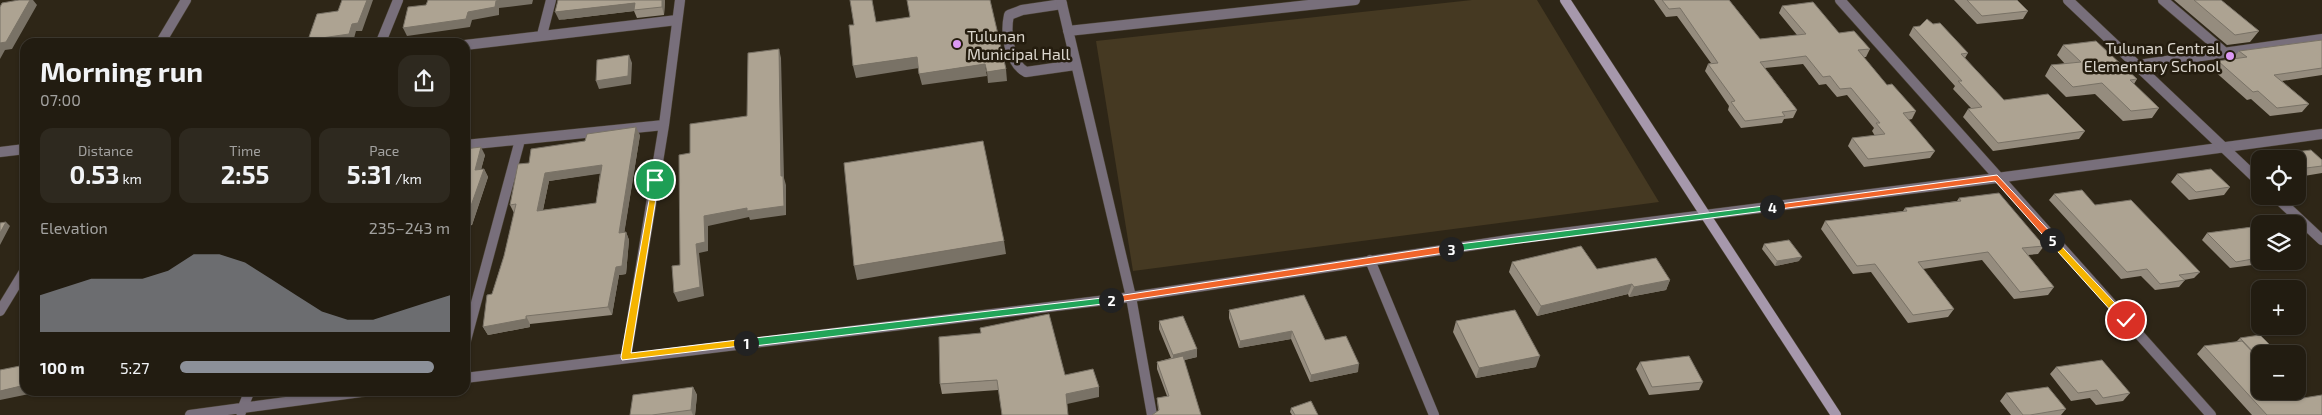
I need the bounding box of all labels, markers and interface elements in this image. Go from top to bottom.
place label: Tulunan Municipal Hall [967,26,1070,63]
marker: Tulunan Municipal Hall [951,38,963,50]
place label: Tulunan Central Elementary School [2084,38,2220,75]
marker: Tulunan Central Elementary School [2224,50,2236,62]
text: Morning run [40,54,203,88]
button: share [398,55,450,107]
text: 07:00 [40,90,81,109]
text: Distance [78,142,133,159]
text: Time [229,142,261,159]
text: Pace [369,142,399,159]
map controls [2251,150,2306,400]
button: locate [2251,150,2306,205]
text: 0.53 [69,159,119,189]
text: 2:55 [221,159,269,189]
text: 5:31 [347,159,392,189]
pin [634,159,676,201]
icon: arrive [641,166,669,194]
text: km [119,170,142,187]
text: /km [392,170,422,187]
pin: 4 [1760,194,1784,220]
text: 4 [1768,199,1777,216]
button: layers [2251,215,2306,270]
text: Elevation [40,218,108,237]
text: 235–243 m [369,218,450,237]
pin: 5 [2040,228,2064,252]
text: 5 [2049,232,2056,249]
pin: 3 [1438,236,1464,262]
text: 3 [1448,241,1455,258]
button: + [2251,280,2306,335]
pin: 2 [1098,288,1124,312]
text: 2 [1107,292,1116,309]
pin [2105,299,2147,341]
icon: check [2112,306,2140,334]
pin: 1 [734,330,758,356]
text: 1 [743,335,750,352]
button: − [2251,345,2306,400]
text: 100 m [40,358,85,377]
text: 5:27 [120,358,150,377]

